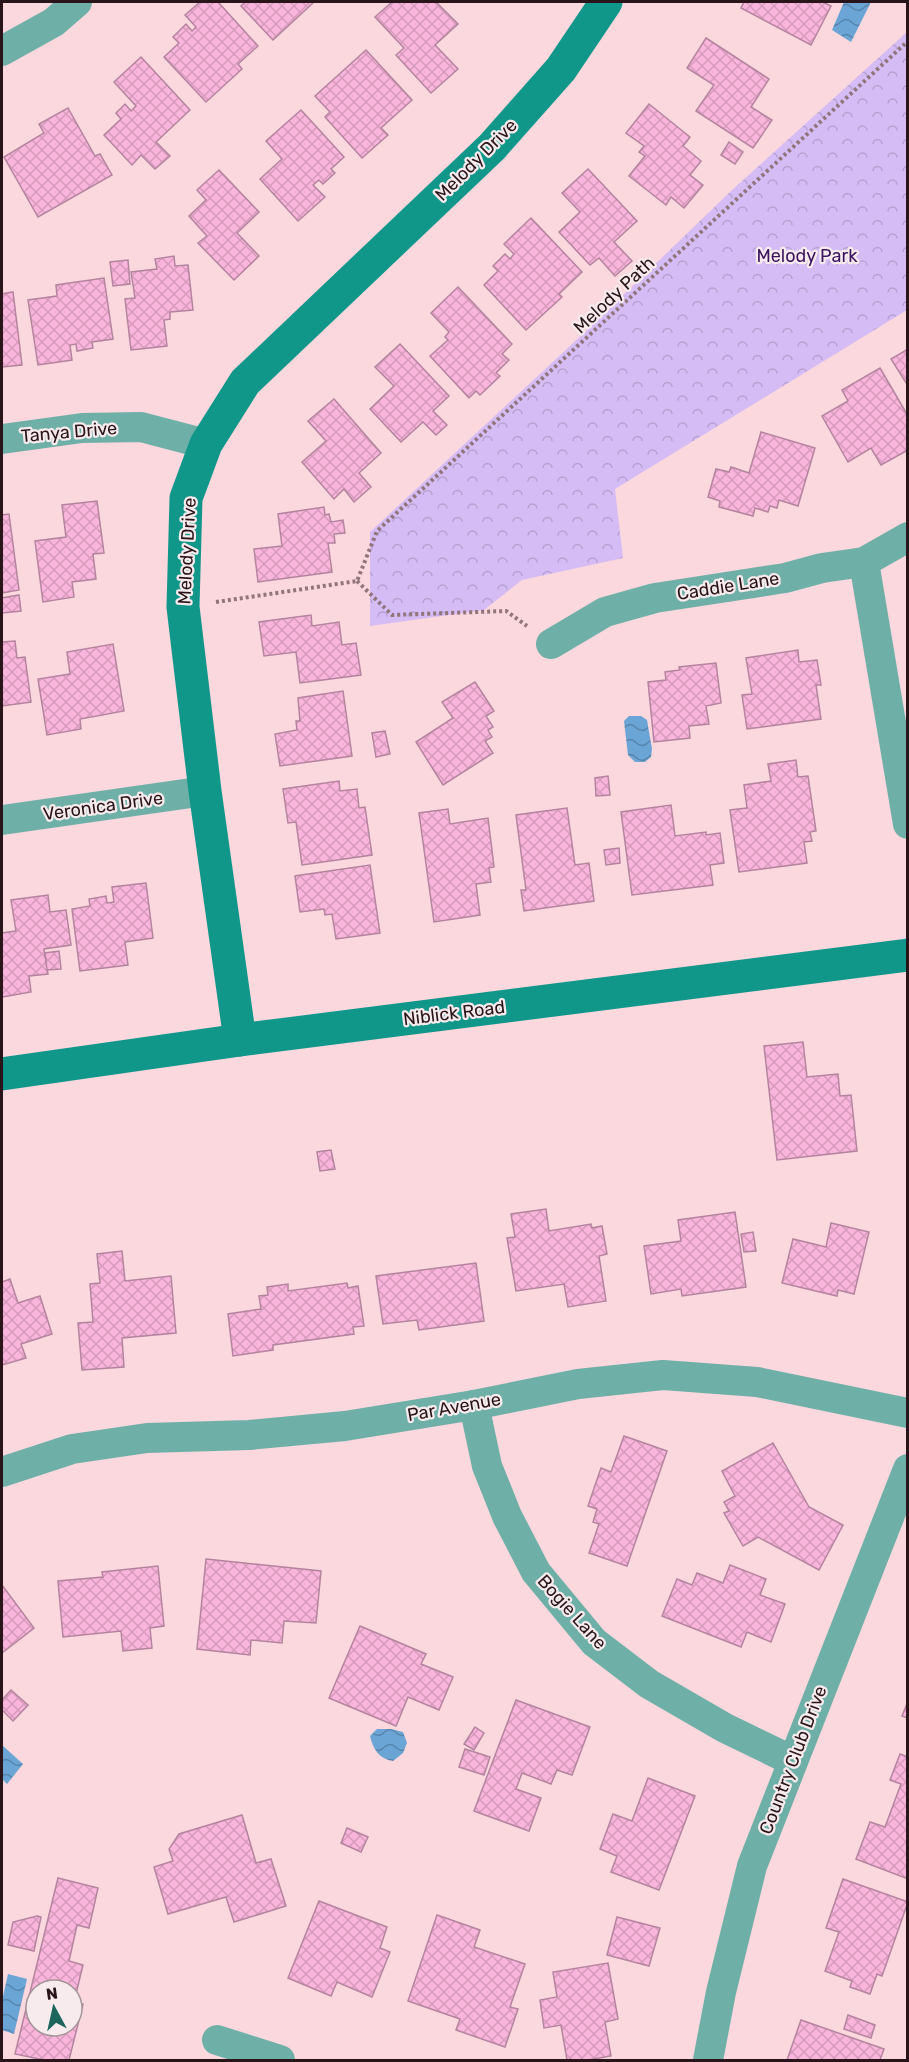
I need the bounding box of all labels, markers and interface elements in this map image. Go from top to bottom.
street label: Melody Drive [430,114,522,206]
park label: Melody Park [756,245,858,267]
street label: Melody Path [569,252,659,338]
street label: Tanya Drive [20,417,118,447]
street label: Melody Drive [173,497,201,605]
street label: Caddie Lane [675,567,781,605]
street label: Veronica Drive [42,787,164,825]
street label: Niblick Road [402,996,506,1030]
street label: Par Avenue [405,1388,503,1426]
street label: Bogie Lane [533,1570,611,1654]
street label: Country Club Drive [755,1683,831,1837]
north arrow [24,1978,84,2038]
text: N [45,1983,59,2004]

